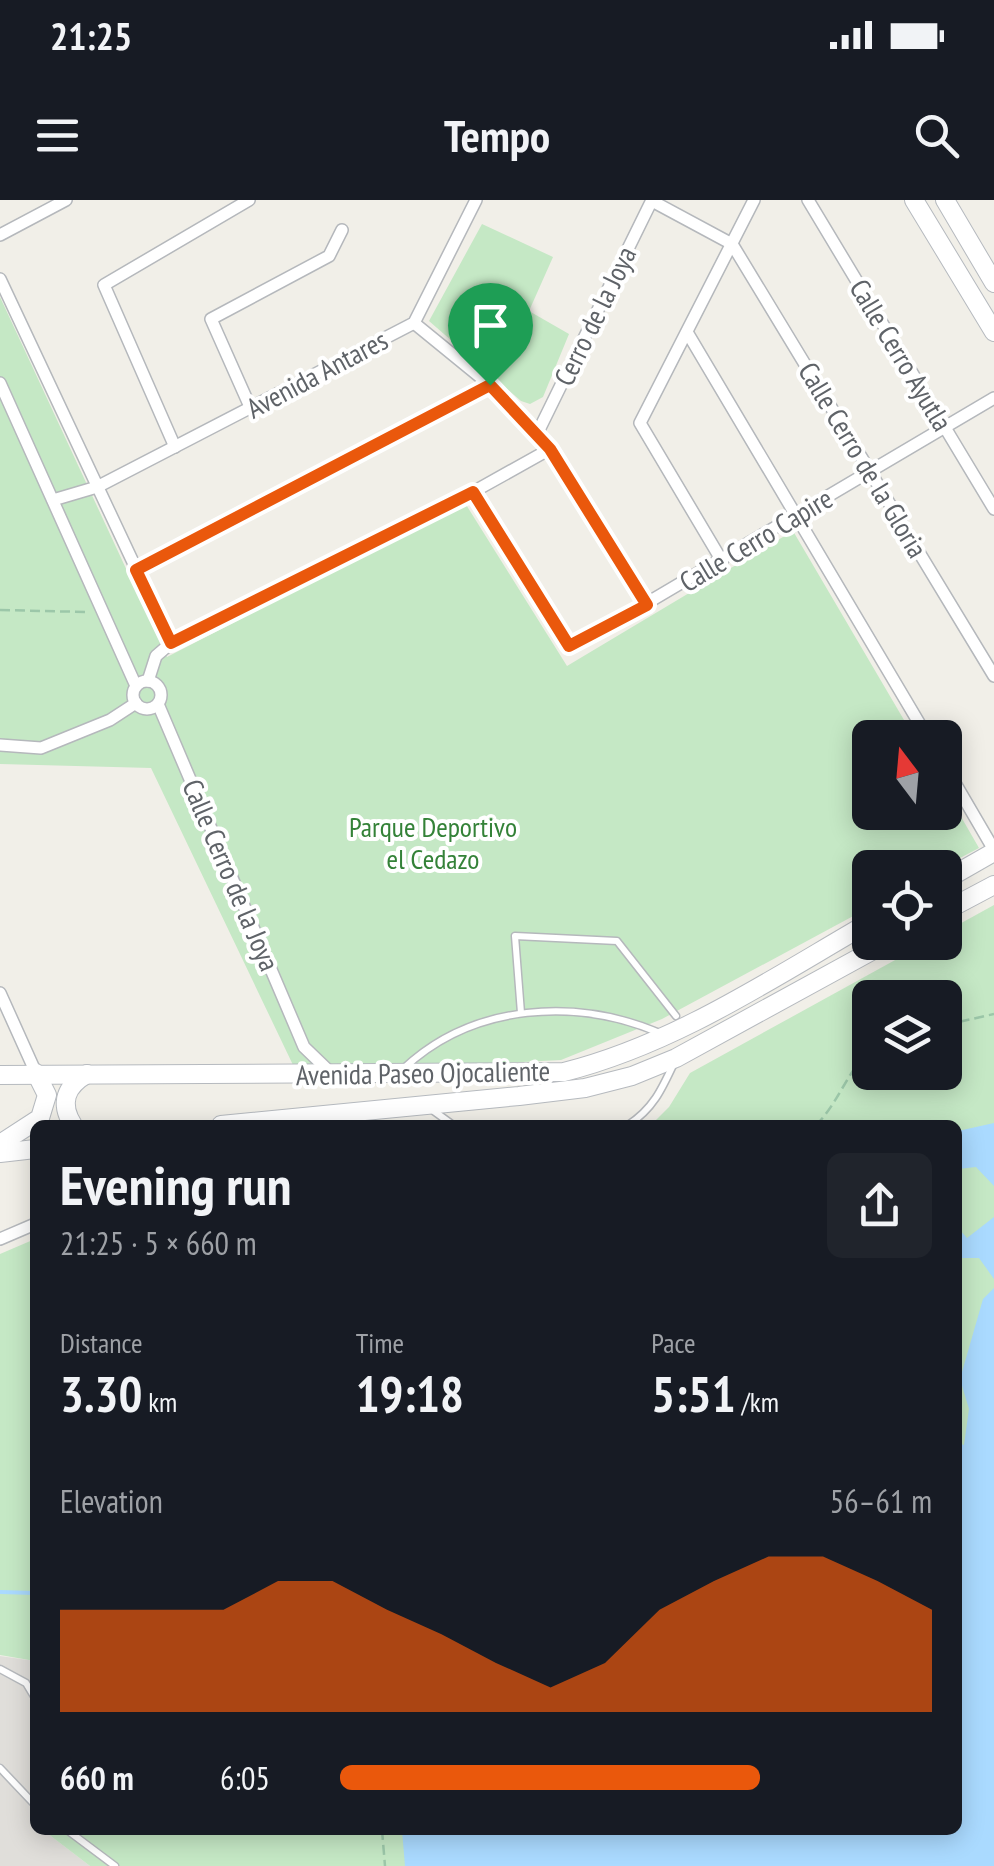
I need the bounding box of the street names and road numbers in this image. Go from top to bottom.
street label: Cerro de la Joya [545,240,644,392]
street label: Calle Cerro Ayutla [842,272,961,438]
street label: Avenida Antares [240,321,394,426]
street label: Calle Cerro de la Gloria [790,355,936,564]
street label: Calle Cerro Capire [672,479,839,600]
street label: Calle Cerro de la Joya [174,773,288,976]
street label: Avenida Paseo Ojocaliente [295,1052,551,1093]

